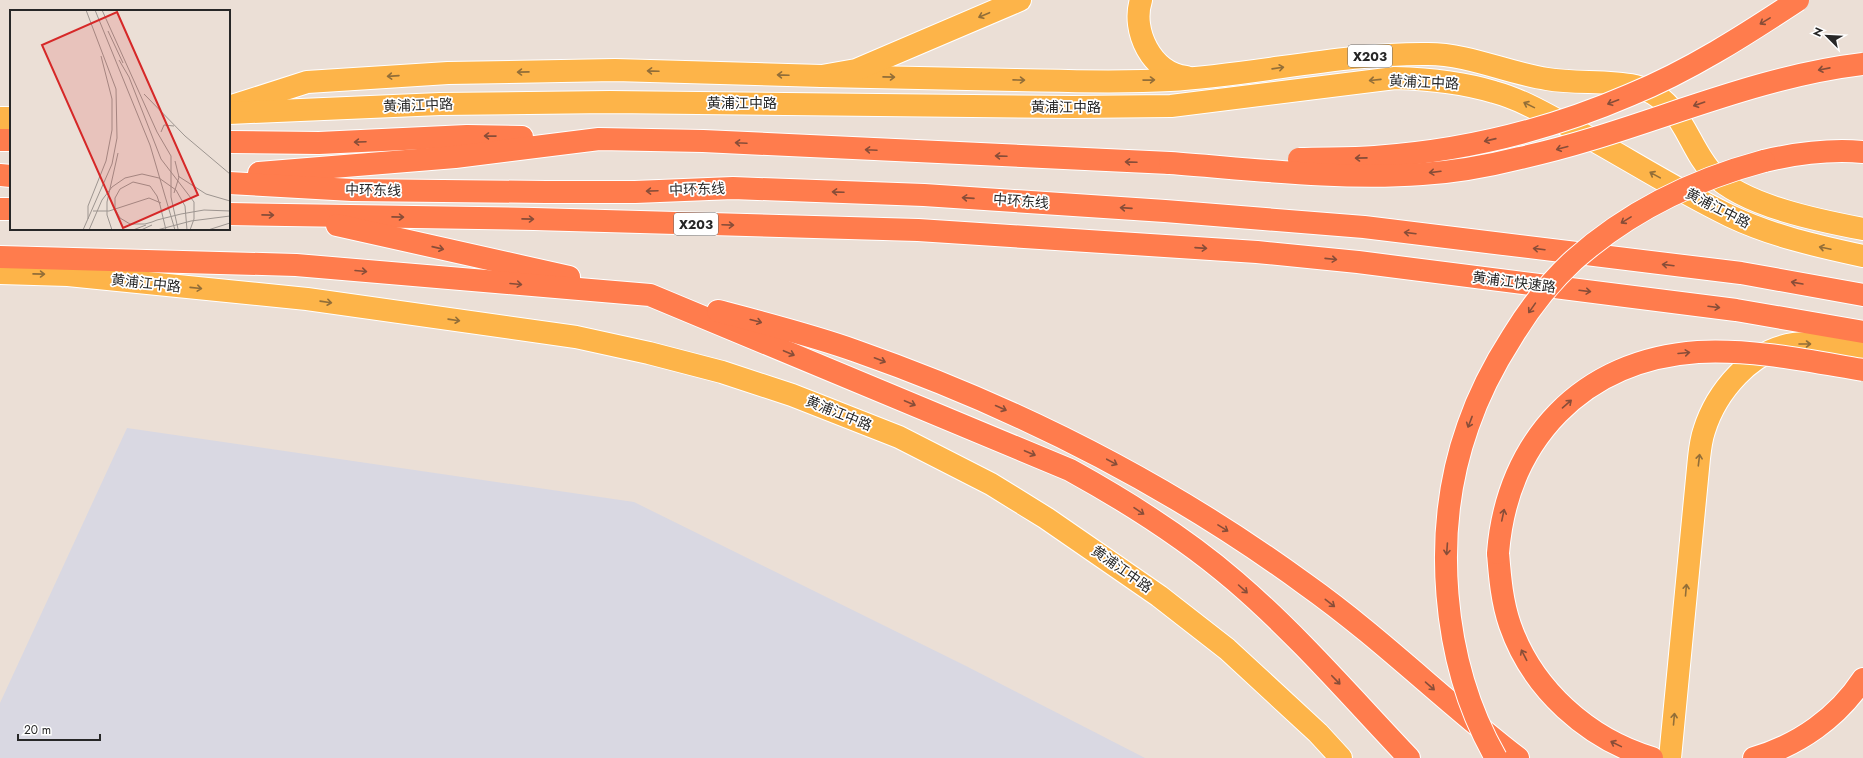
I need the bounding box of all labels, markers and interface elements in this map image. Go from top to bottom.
inset map [10,10,230,230]
one-way arrow [978,12,990,20]
north arrow [1807,16,1847,56]
one-way arrow [1759,18,1771,26]
text: N [1809,25,1827,39]
road number: X203 [1348,45,1392,67]
one-way arrow [1271,65,1284,72]
one-way arrow [1818,65,1831,73]
one-way arrow [647,67,660,75]
one-way arrow [517,68,530,75]
street label: 黄浦江中路 [1389,70,1459,94]
one-way arrow [777,71,790,79]
one-way arrow [387,73,400,80]
one-way arrow [882,74,895,81]
one-way arrow [1012,76,1025,84]
one-way arrow [1142,76,1155,84]
one-way arrow [1369,77,1382,84]
street label: 黄浦江中路 [707,93,777,113]
street label: 黄浦江中路 [383,94,453,116]
street label: 黄浦江中路 [1031,97,1101,117]
one-way arrow [1608,98,1620,106]
one-way arrow [1523,101,1535,109]
one-way arrow [1693,101,1706,108]
one-way arrow [484,133,497,140]
one-way arrow [1483,137,1496,145]
one-way arrow [354,138,367,146]
one-way arrow [735,139,748,147]
one-way arrow [1556,145,1569,152]
one-way arrow [865,146,878,153]
one-way arrow [995,153,1008,160]
one-way arrow [1355,154,1368,162]
one-way arrow [1125,158,1138,165]
one-way arrow [1429,169,1442,176]
one-way arrow [1649,170,1661,178]
street label: 中环东线 [669,178,725,200]
street label: 中环东线 [345,180,401,200]
street label: 黄浦江中路 [1682,183,1754,233]
one-way arrow [646,188,659,195]
one-way arrow [832,188,845,196]
street label: 中环东线 [992,189,1050,213]
one-way arrow [962,194,975,201]
one-way arrow [1120,205,1133,212]
one-way arrow [261,211,274,218]
one-way arrow [391,213,404,221]
road number: X203 [674,213,718,235]
one-way arrow [521,215,534,223]
one-way arrow [1621,216,1632,224]
one-way arrow [721,221,734,228]
one-way arrow [1404,229,1417,237]
one-way arrow [1819,243,1832,251]
one-way arrow [432,244,445,252]
one-way arrow [1194,245,1207,252]
one-way arrow [1533,245,1546,253]
one-way arrow [1324,255,1337,263]
one-way arrow [1662,261,1675,268]
one-way arrow [354,267,367,274]
street label: 黄浦江快速路 [1471,267,1557,297]
street label: 黄浦江中路 [110,269,182,297]
one-way arrow [32,270,45,278]
one-way arrow [1791,279,1804,287]
one-way arrow [509,280,522,288]
one-way arrow [189,284,202,292]
one-way arrow [1578,287,1591,294]
one-way arrow [319,298,332,306]
one-way arrow [1528,302,1536,313]
one-way arrow [1707,303,1720,311]
one-way arrow [447,316,460,324]
one-way arrow [749,318,762,325]
one-way arrow [1798,340,1811,348]
one-way arrow [783,350,795,357]
one-way arrow [1677,350,1690,357]
one-way arrow [874,356,886,364]
street label: 黄浦江中路 [803,391,875,435]
one-way arrow [903,400,915,407]
one-way arrow [1562,400,1573,409]
one-way arrow [994,405,1006,413]
one-way arrow [1465,415,1473,427]
one-way arrow [1023,449,1035,457]
one-way arrow [1695,454,1702,467]
one-way arrow [1106,458,1118,466]
one-way arrow [1134,507,1145,515]
one-way arrow [1500,509,1508,522]
one-way arrow [1217,525,1229,533]
street label: 黄浦江中路 [1088,541,1156,597]
one-way arrow [1443,542,1450,555]
one-way arrow [1238,584,1248,593]
one-way arrow [1682,584,1690,597]
one-way arrow [1324,598,1335,607]
one-way arrow [1520,649,1527,661]
one-way arrow [1331,675,1341,685]
one-way arrow [1424,681,1435,690]
one-way arrow [1670,713,1678,726]
scale bar [18,716,100,742]
text: 20 m [24,721,51,739]
one-way arrow [1610,740,1622,747]

